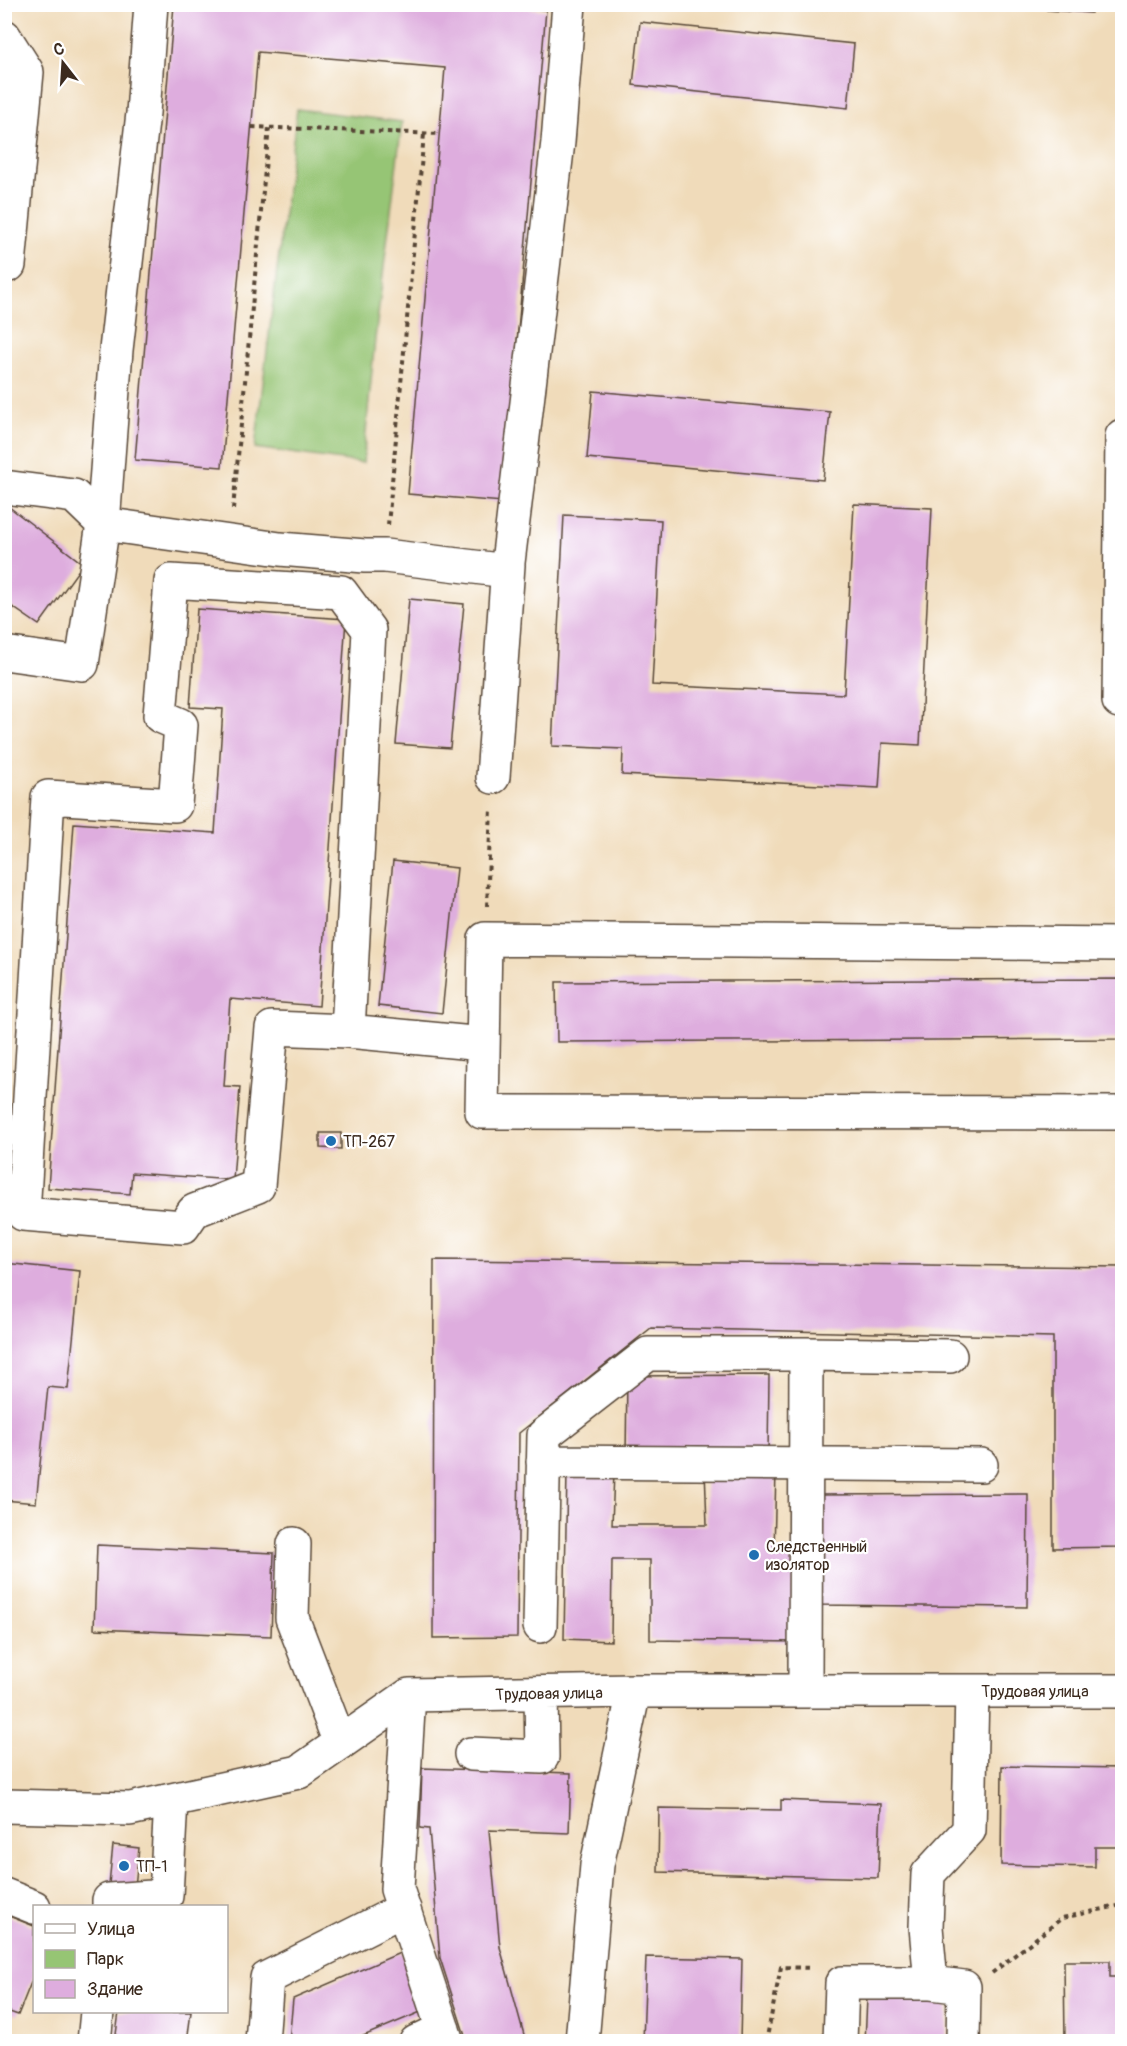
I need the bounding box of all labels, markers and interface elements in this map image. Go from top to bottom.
north arrow [33,33,93,93]
text: С [51,39,67,61]
place label: ТП-267 [343,1132,395,1152]
marker: ТП-267 [324,1134,338,1148]
place label: Следственный изолятор [766,1537,867,1575]
marker: Следственный изолятор [747,1548,761,1562]
street label: Трудовая улица [981,1682,1089,1702]
street label: Трудовая улица [495,1683,603,1705]
place label: ТП-1 [136,1857,168,1877]
marker: ТП-1 [117,1859,131,1873]
legend [33,1905,228,2013]
text: Улица [87,1918,135,1941]
text: Парк [87,1948,124,1971]
text: Здание [87,1978,143,2001]

